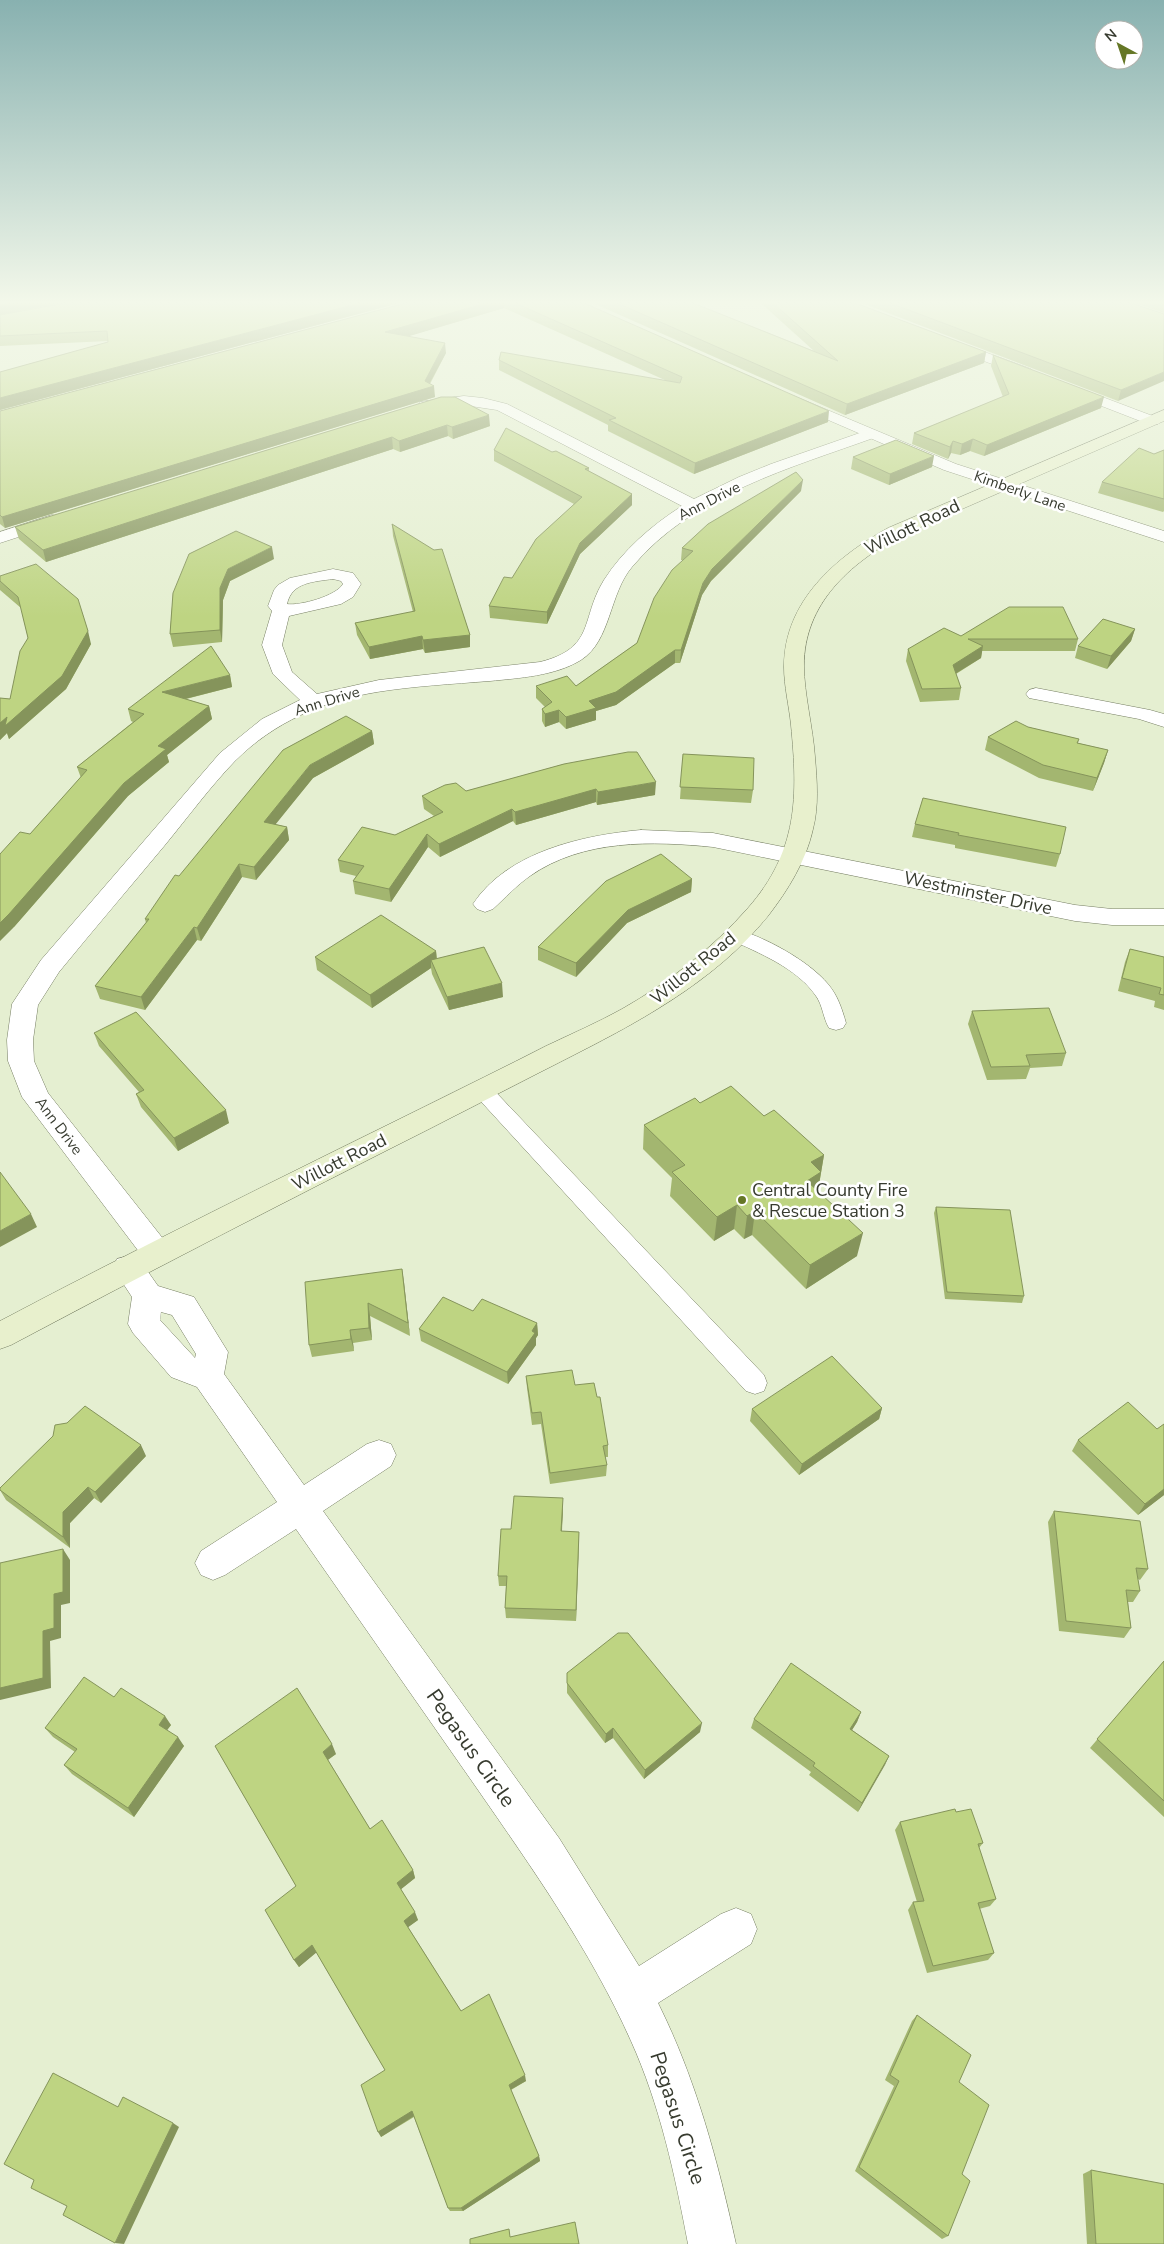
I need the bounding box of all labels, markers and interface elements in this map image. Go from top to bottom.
north arrow [1094,20,1144,70]
text: N [1101,25,1121,46]
street label: Kimberly Lane [971,466,1069,516]
street label: Ann Drive [674,477,744,525]
street label: Willott Road [860,494,964,560]
street label: Ann Drive [292,682,362,720]
street label: Westminster Drive [902,866,1054,920]
street label: Willott Road [645,926,741,1010]
street label: Ann Drive [31,1093,87,1159]
street label: Willott Road [288,1128,390,1196]
place label: Central County Fire & Rescue Station 3 [752,1178,907,1223]
marker: Central County Fire & Rescue Station 3 [736,1194,748,1206]
street label: Pegasus Circle [420,1683,522,1813]
street label: Pegasus Circle [643,2048,713,2188]

